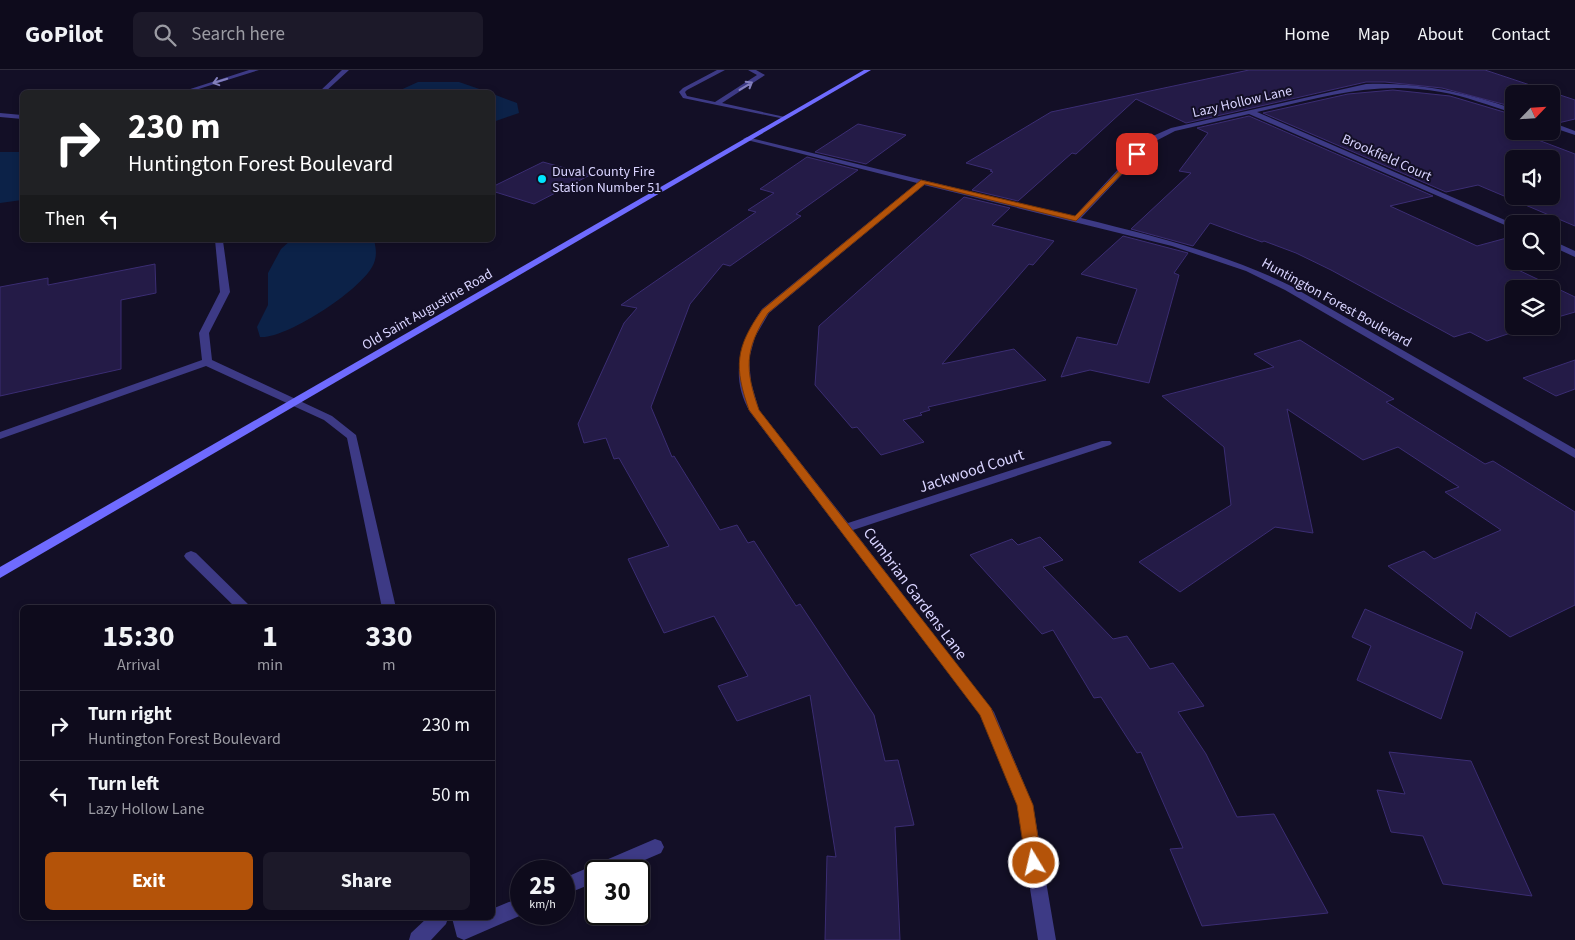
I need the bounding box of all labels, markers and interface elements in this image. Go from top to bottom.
search box [133,12,483,57]
text: GoPilot [25,17,103,52]
icon: search [151,21,179,49]
text: Search here [191,21,285,48]
text: Home [1284,22,1330,47]
text: Map [1358,22,1390,47]
text: About [1418,22,1463,47]
text: Contact [1491,22,1550,47]
one-way arrow [212,77,228,87]
one-way arrow [739,80,753,90]
street label: Lazy Hollow Lane [1190,81,1294,123]
north arrow [1505,85,1560,140]
map controls [1505,85,1560,335]
text: 230 m [128,102,220,152]
icon: right [45,110,110,175]
street label: Brookfield Court [1338,129,1435,187]
pin [1116,133,1158,175]
icon: arrive [1123,140,1151,168]
text: Huntington Forest Boulevard [128,148,393,180]
button: sound [1505,150,1560,205]
place label: Duval County Fire Station Number 51 [552,162,661,198]
marker: Duval County Fire Station Number 51 [536,173,548,185]
icon: left [95,205,123,233]
text: Then [45,206,85,233]
button: search [1505,215,1560,270]
street label: Huntington Forest Boulevard [1258,253,1415,353]
street label: Old Saint Augustine Road [359,264,496,355]
button: layers [1505,280,1560,335]
street label: Jackwood Court [916,443,1027,498]
street label: Cumbrian Gardens Lane [858,523,972,664]
text: 15:30 [102,615,175,658]
text: 1 [262,615,278,658]
text: 330 [365,615,413,658]
text: Arrival [117,654,160,676]
text: min [257,654,283,676]
text: m [382,654,396,676]
text: Turn right [88,701,172,728]
icon: right [45,712,73,740]
text: 230 m [422,712,470,739]
text: Huntington Forest Boulevard [88,728,281,750]
text: Turn left [88,771,159,798]
icon: left [45,782,73,810]
text: 50 m [432,782,470,809]
text: Lazy Hollow Lane [88,798,204,820]
position arrow [1007,836,1059,888]
button: Exit [45,852,253,910]
button: Share [263,852,470,910]
speed limit sign: 30 [585,860,650,925]
text: 25 [529,868,556,904]
text: km/h [529,896,556,913]

